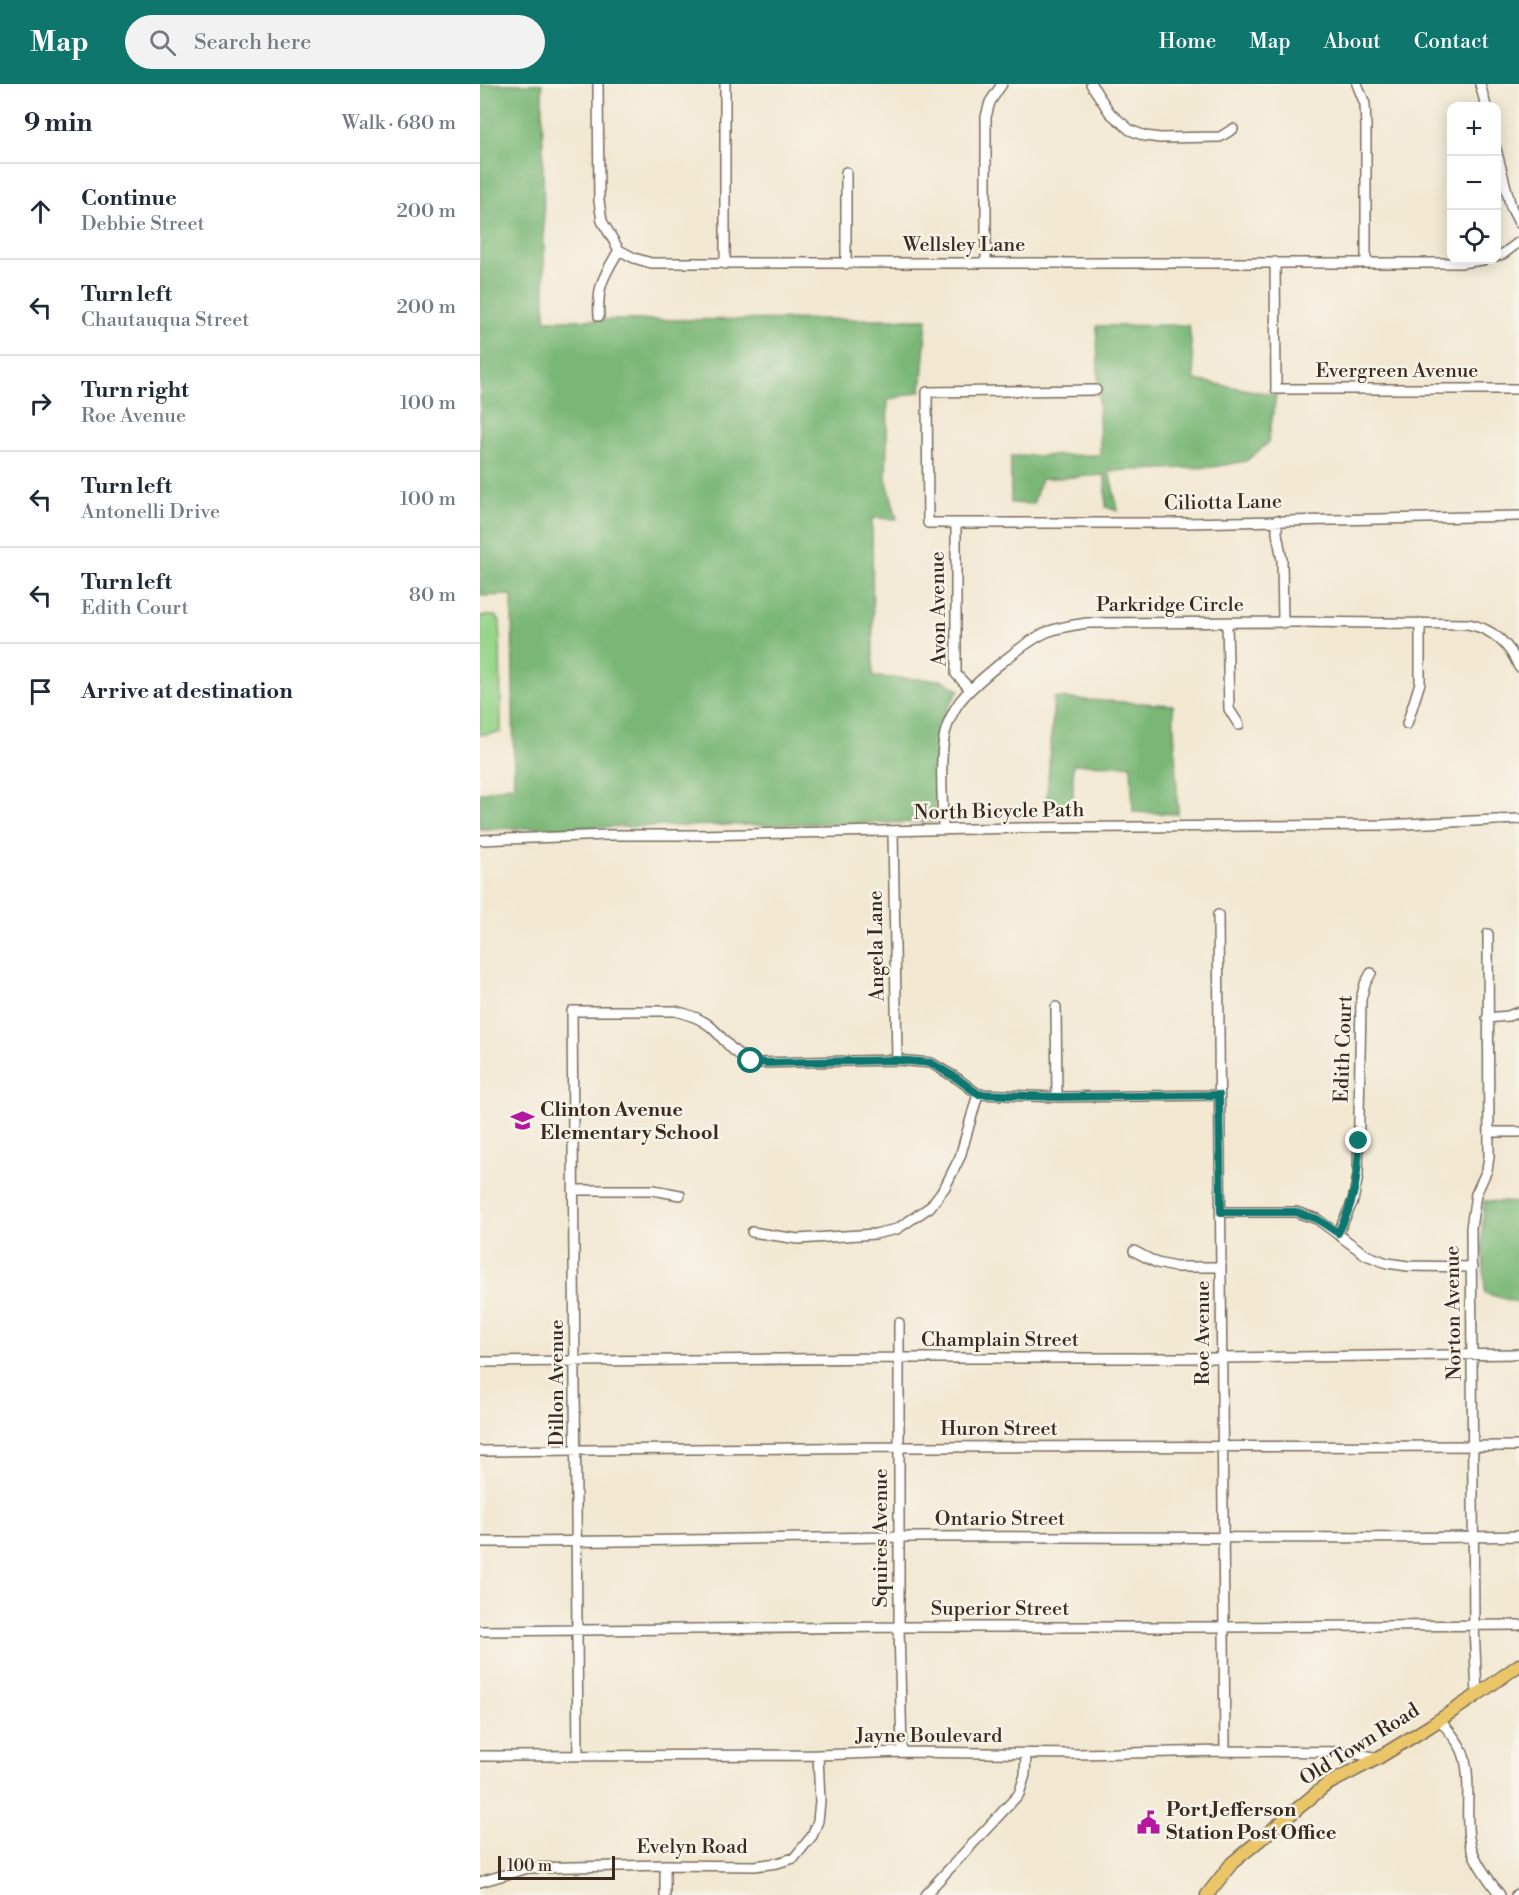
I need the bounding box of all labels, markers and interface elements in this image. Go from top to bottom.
search box [125,15,545,69]
text: Map [30,25,89,60]
icon: search [146,26,179,59]
text: Search here [194,29,311,56]
text: Home [1159,29,1216,55]
text: Map [1249,29,1291,55]
text: About [1324,29,1381,55]
text: Contact [1414,29,1489,55]
map controls [1447,102,1501,264]
button: + [1447,102,1501,156]
text: 9 min [24,107,92,139]
text: Walk · 680 m [342,111,456,136]
button: − [1447,156,1501,210]
text: Continue [81,185,177,212]
icon: ahead [24,195,57,228]
text: 200 m [396,199,456,224]
button: locate [1447,210,1501,264]
text: Debbie Street [81,212,205,237]
street label: Wellsley Lane [902,233,1025,258]
text: Turn left [81,281,172,308]
icon: left [24,291,57,324]
text: 200 m [396,295,456,320]
text: Chautauqua Street [81,308,249,333]
street label: Evergreen Avenue [1316,359,1478,384]
text: Turn right [81,377,189,404]
icon: right [24,387,57,420]
text: 100 m [400,391,456,416]
text: Roe Avenue [81,404,186,429]
text: Turn left [81,473,172,500]
icon: left [24,483,57,516]
text: 100 m [400,487,456,512]
street label: Ciliotta Lane [1164,489,1282,517]
text: Antonelli Drive [81,500,220,525]
street label: Avon Avenue [925,551,953,668]
text: Turn left [81,569,172,596]
icon: left [24,579,57,612]
text: 80 m [409,583,456,608]
street label: Parkridge Circle [1096,593,1244,618]
text: Edith Court [81,596,189,621]
icon: arrive [24,675,57,708]
text: Arrive at destination [81,678,293,705]
street label: North Bicycle Path [914,798,1085,826]
street label: Angela Lane [864,890,890,1003]
street label: Edith Court [1330,995,1358,1103]
route start [737,1047,763,1073]
place label: Clinton Avenue Elementary School [540,1098,719,1146]
school or university icon: Clinton Avenue Elementary School [509,1108,535,1134]
route end [1345,1127,1371,1153]
street label: Norton Avenue [1440,1245,1468,1381]
street label: Roe Avenue [1191,1280,1216,1386]
street label: Dillon Avenue [545,1319,570,1447]
street label: Champlain Street [921,1328,1079,1353]
street label: Huron Street [940,1417,1058,1442]
street label: Squires Avenue [869,1468,894,1608]
street label: Ontario Street [935,1507,1065,1532]
street label: Superior Street [931,1597,1069,1622]
street label: Old Town Road [1296,1698,1425,1792]
street label: Jayne Boulevard [855,1724,1003,1749]
place label: Port Jefferson Station Post Office [1166,1798,1337,1846]
public building icon: Port Jefferson Station Post Office [1135,1809,1161,1835]
street label: Evelyn Road [636,1835,748,1860]
scale bar [498,1853,615,1880]
text: 100 m [507,1856,552,1876]

